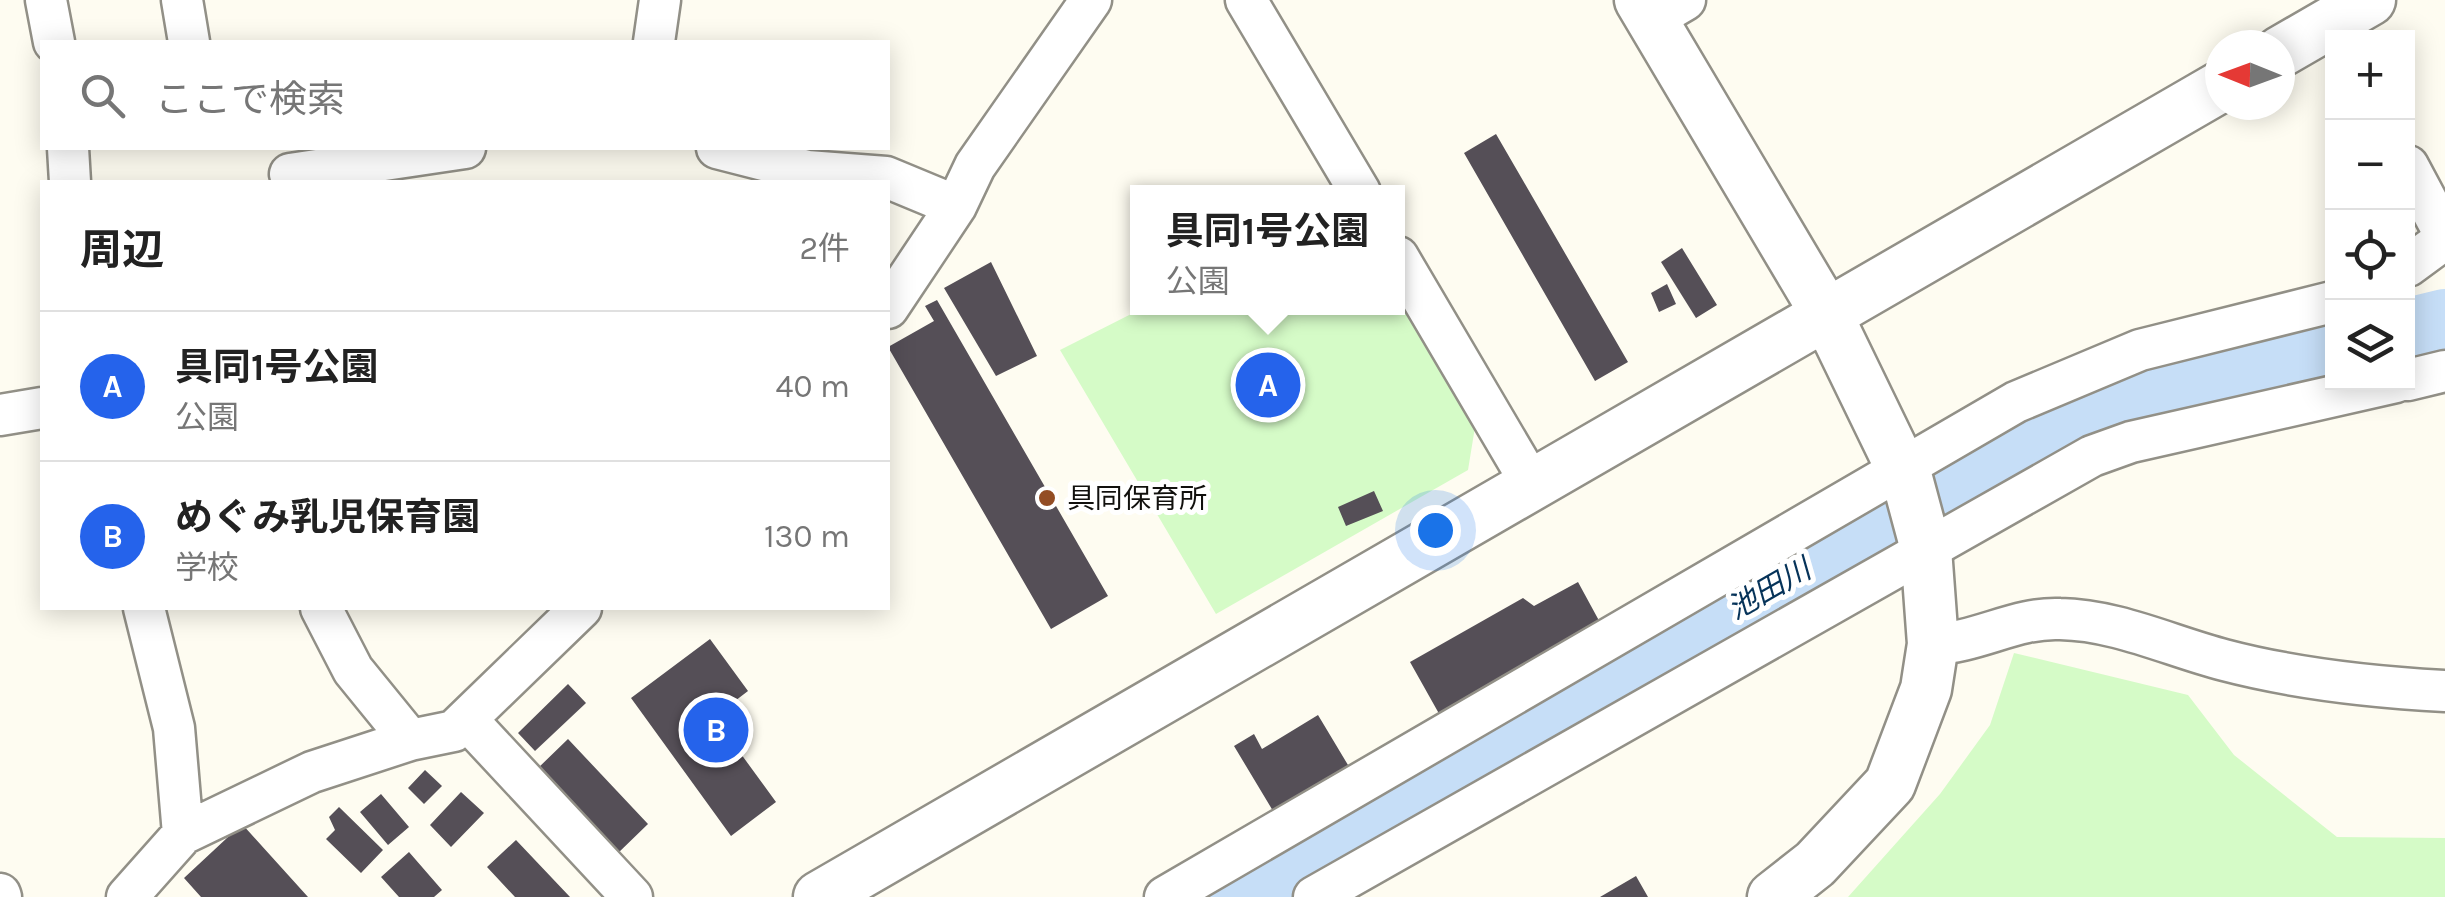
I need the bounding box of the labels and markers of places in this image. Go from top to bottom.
pin: A [1236,348,1300,422]
place label: 具同保育所 [1067,482,1207,515]
marker: 具同保育所 [1036,487,1058,509]
pin: B [684,692,748,768]

